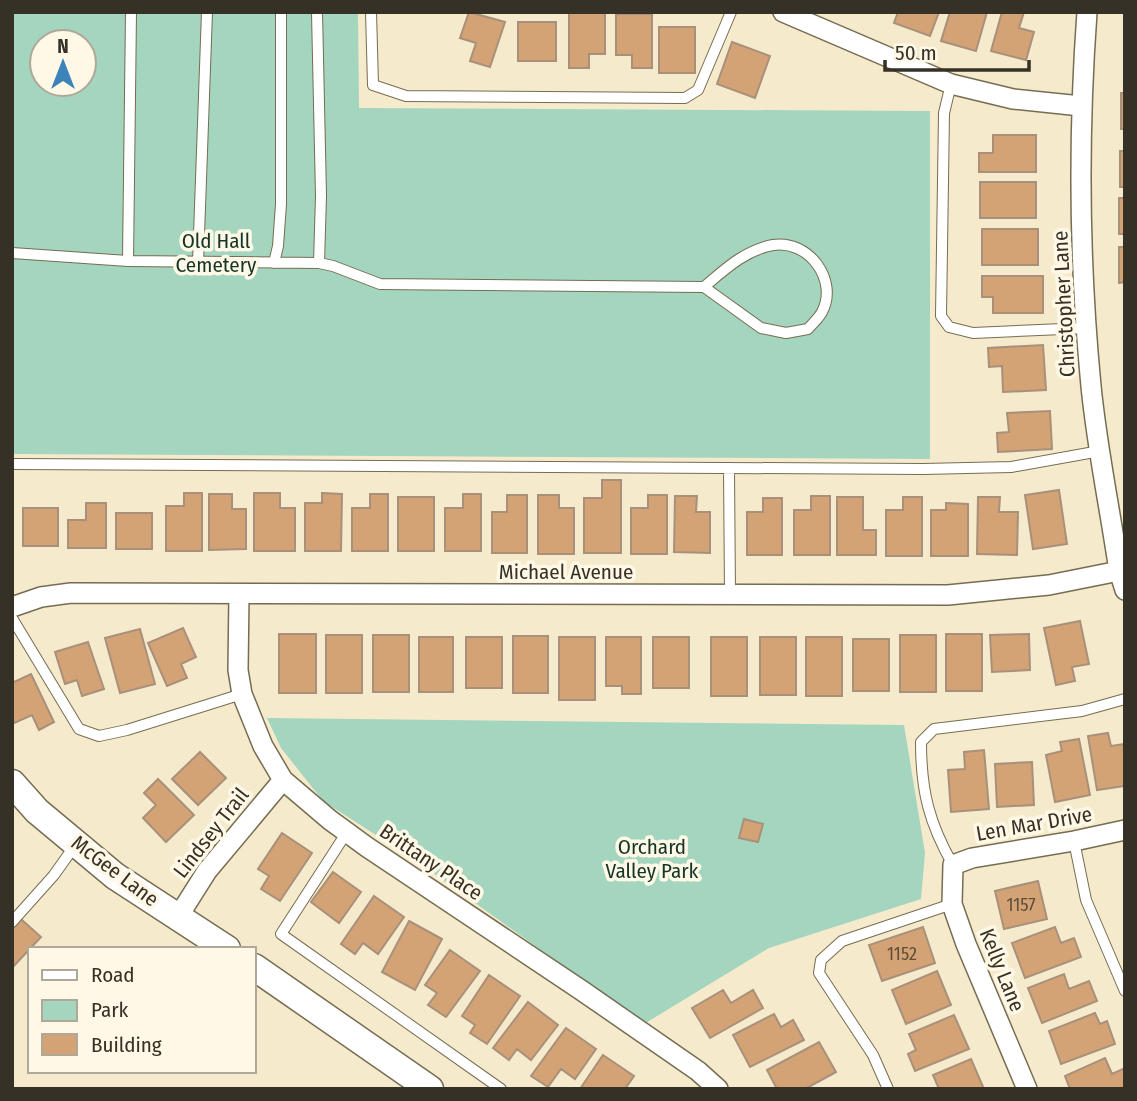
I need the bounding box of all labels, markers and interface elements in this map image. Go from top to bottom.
north arrow [28,28,98,98]
scale bar [885,28,1028,72]
text: N [57,35,69,58]
text: 50 m [895,40,937,66]
park label: Old Hall Cemetery [176,228,257,278]
street label: Christopher Lane [1047,230,1081,378]
street label: Michael Avenue [499,559,633,585]
street label: Lindsey Trail [168,782,255,883]
street label: Len Mar Drive [974,801,1094,847]
street label: Brittany Place [375,818,487,906]
street label: McGee Lane [66,830,164,912]
park label: Orchard Valley Park [606,834,699,884]
house number: 1157 [1007,894,1035,916]
street label: Kelly Lane [974,925,1030,1015]
house number: 1152 [887,943,917,965]
legend [28,947,256,1073]
text: Road [91,962,135,988]
text: Park [91,997,129,1023]
text: Building [91,1032,162,1058]

